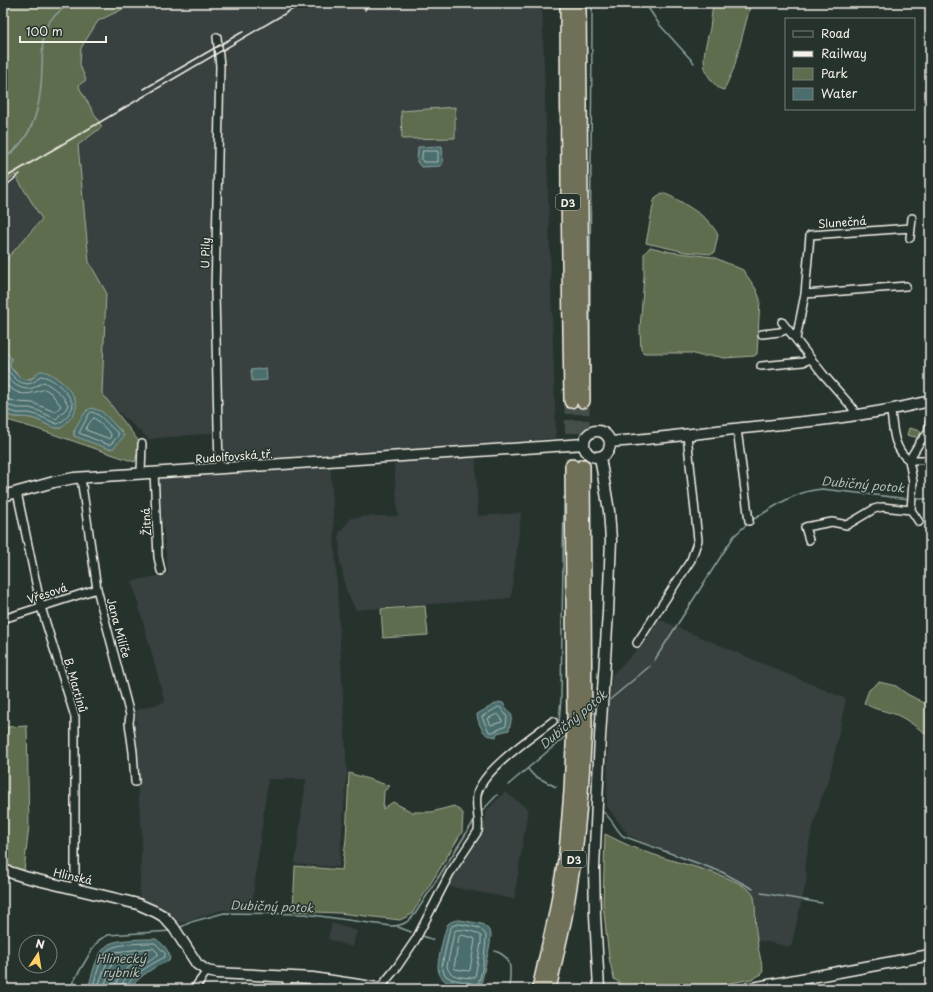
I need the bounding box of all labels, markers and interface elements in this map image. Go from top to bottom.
scale bar [20,18,106,44]
legend [785,18,915,110]
text: 100 m [26,22,63,40]
text: Road [821,24,850,42]
text: Railway [821,44,867,62]
text: Park [821,64,848,82]
text: Water [821,84,858,102]
road number: D3 [556,194,580,210]
street label: Slunečná [817,212,867,232]
street label: U Pily [196,237,214,269]
street label: Rudolfovská tř. [195,445,273,467]
water label: Dubičný potok [821,471,906,497]
street label: Žitná [137,507,155,537]
street label: Vřesová [25,578,69,607]
street label: Jana Milíče [103,596,135,660]
street label: B. Martinů [60,656,92,714]
water label: Dubičný potok [535,685,611,753]
road number: D3 [562,851,586,867]
street label: Hlinská [52,863,94,889]
water label: Dubičný potok [230,896,315,916]
north arrow [18,934,58,974]
text: N [34,935,46,953]
water label: Hlinecký rybník [96,949,147,981]

